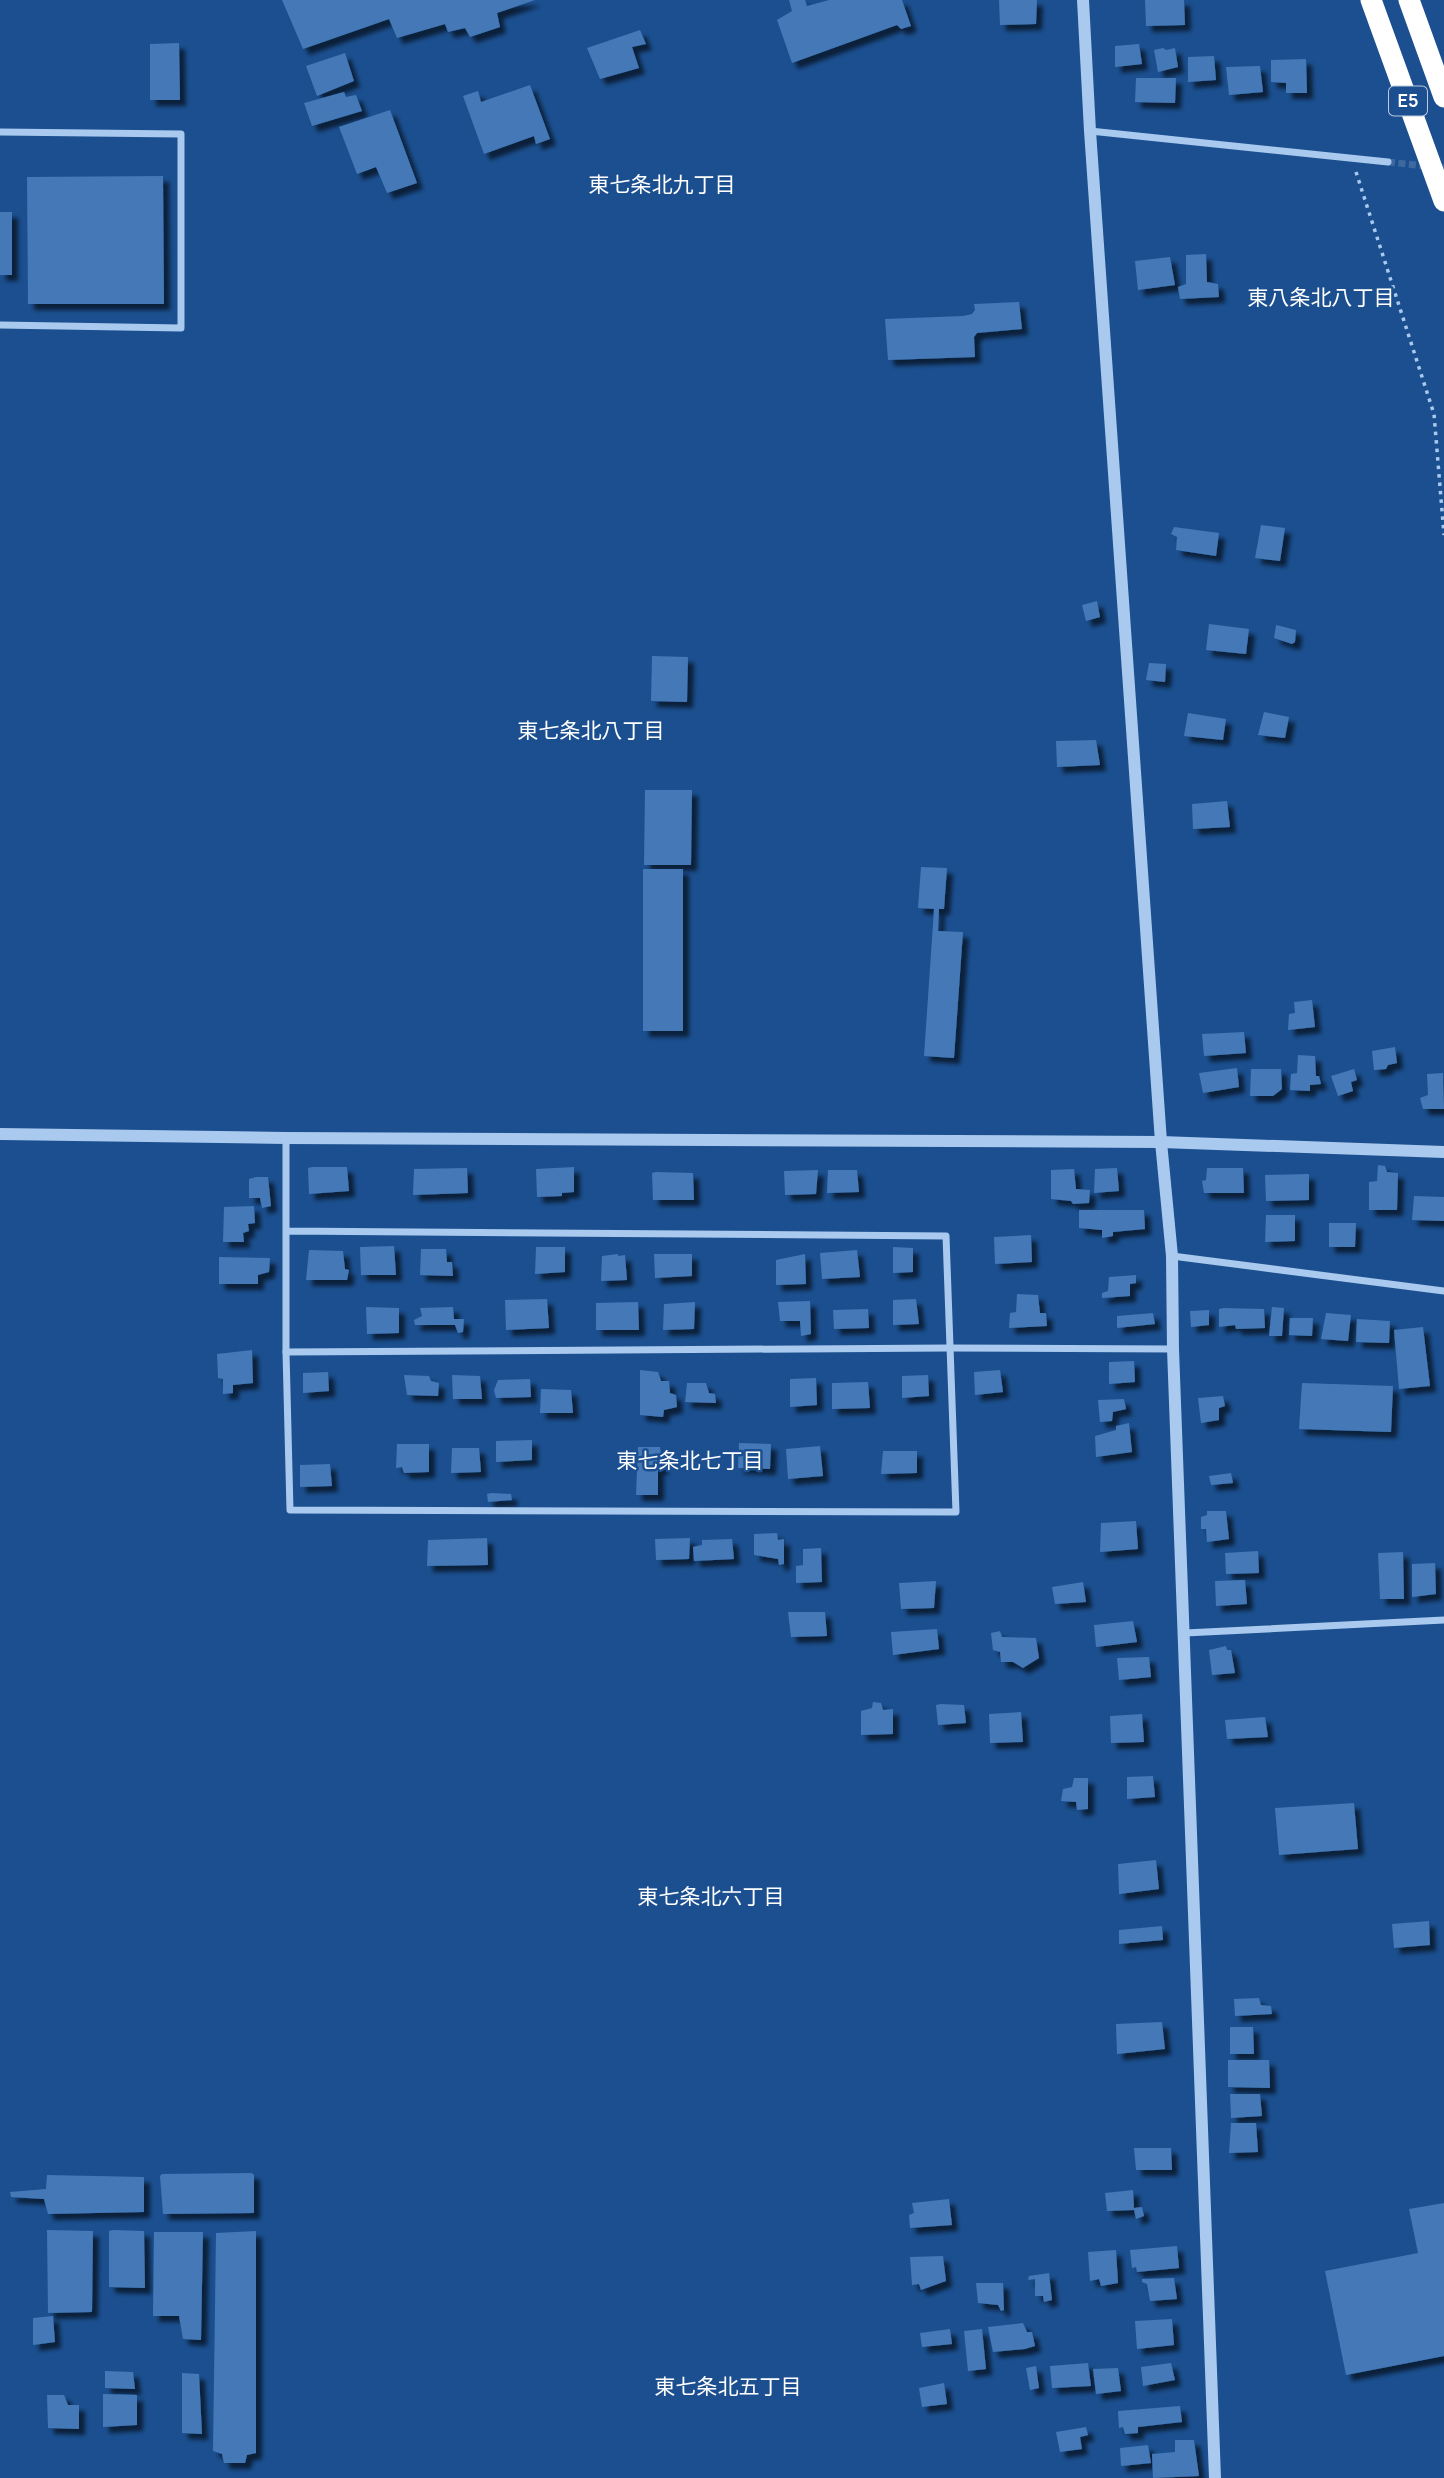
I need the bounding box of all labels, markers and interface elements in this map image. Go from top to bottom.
road number: E5 [1389,86,1427,116]
district label: 東七条北九丁目 [589,170,736,198]
district label: 東八条北八丁目 [1248,283,1395,311]
district label: 東七条北八丁目 [518,716,665,744]
district label: 東七条北七丁目 [617,1446,764,1474]
district label: 東七条北六丁目 [638,1882,785,1910]
district label: 東七条北五丁目 [655,2372,802,2400]

